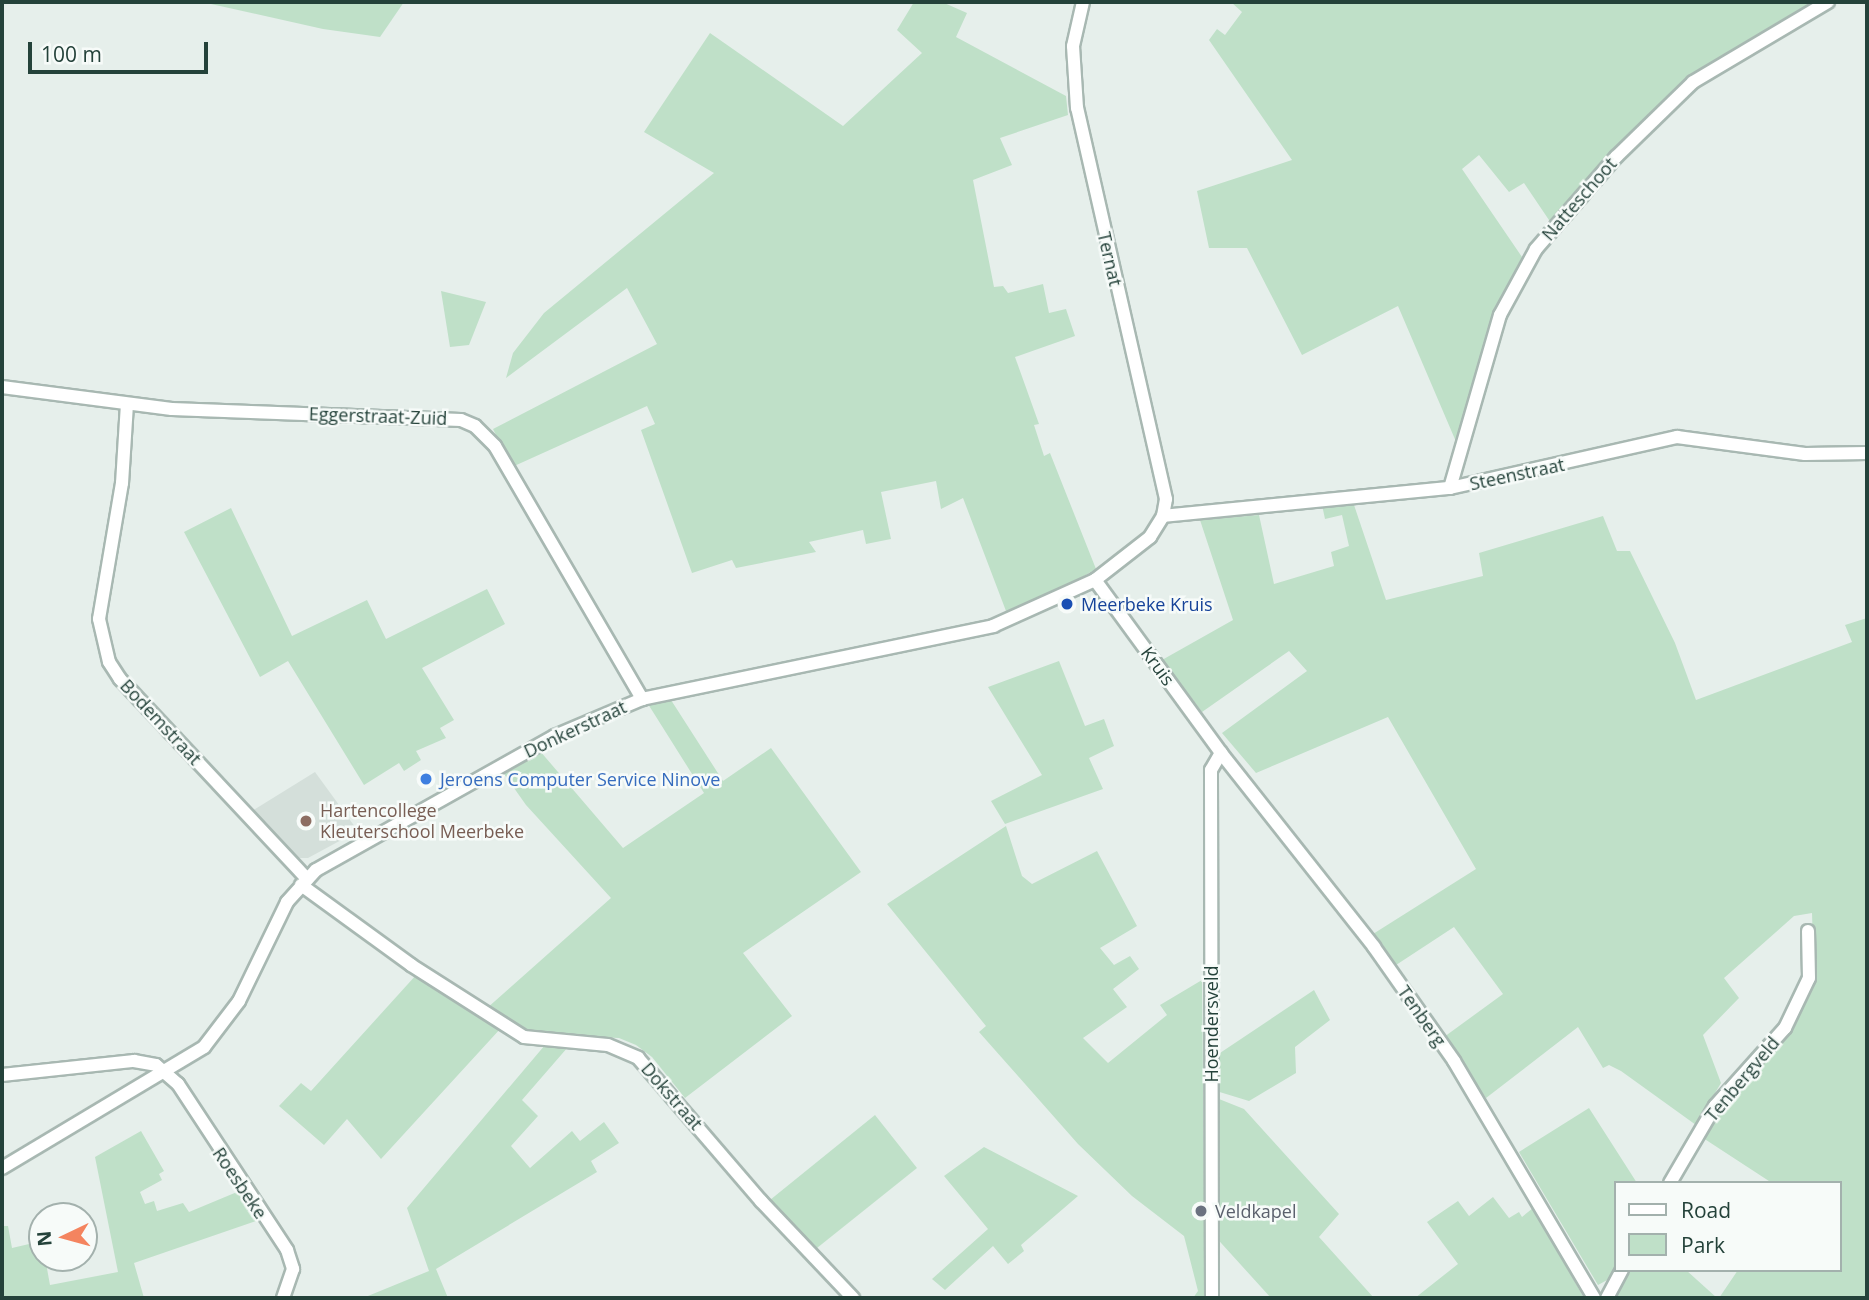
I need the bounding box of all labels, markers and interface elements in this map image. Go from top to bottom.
scale bar [32,28,212,72]
text: 100 m [41,40,102,68]
street label: Natteschoot [1537,153,1621,245]
street label: Ternat [1093,230,1127,288]
street label: Eggerstraat-Zuid [308,403,448,429]
street label: Steenstraat [1468,453,1566,495]
place label: Meerbeke Kruis [1081,593,1213,615]
marker: Meerbeke Kruis [1059,596,1075,612]
street label: Kruis [1137,642,1179,690]
street label: Bodemstraat [116,675,206,769]
street label: Donkerstraat [520,696,630,762]
place label: Jeroens Computer Service Ninove [440,768,720,790]
marker: Jeroens Computer Service Ninove [418,771,434,787]
place label: Hartencollege Kleuterschool Meerbeke [320,800,524,842]
marker: Hartencollege Kleuterschool Meerbeke [298,813,314,829]
street label: Hoendersveld [1200,966,1222,1082]
street label: Tenberg [1393,981,1451,1051]
street label: Tenbergveld [1700,1032,1784,1126]
street label: Dokstraat [637,1058,707,1134]
street label: Roesbeke [208,1143,272,1223]
legend [1614,1181,1841,1272]
text: Road [1681,1196,1731,1224]
place label: Veldkapel [1215,1200,1297,1222]
north arrow [28,1202,98,1272]
marker: Veldkapel [1193,1203,1209,1219]
text: N [30,1230,58,1247]
text: Park [1681,1231,1725,1259]

